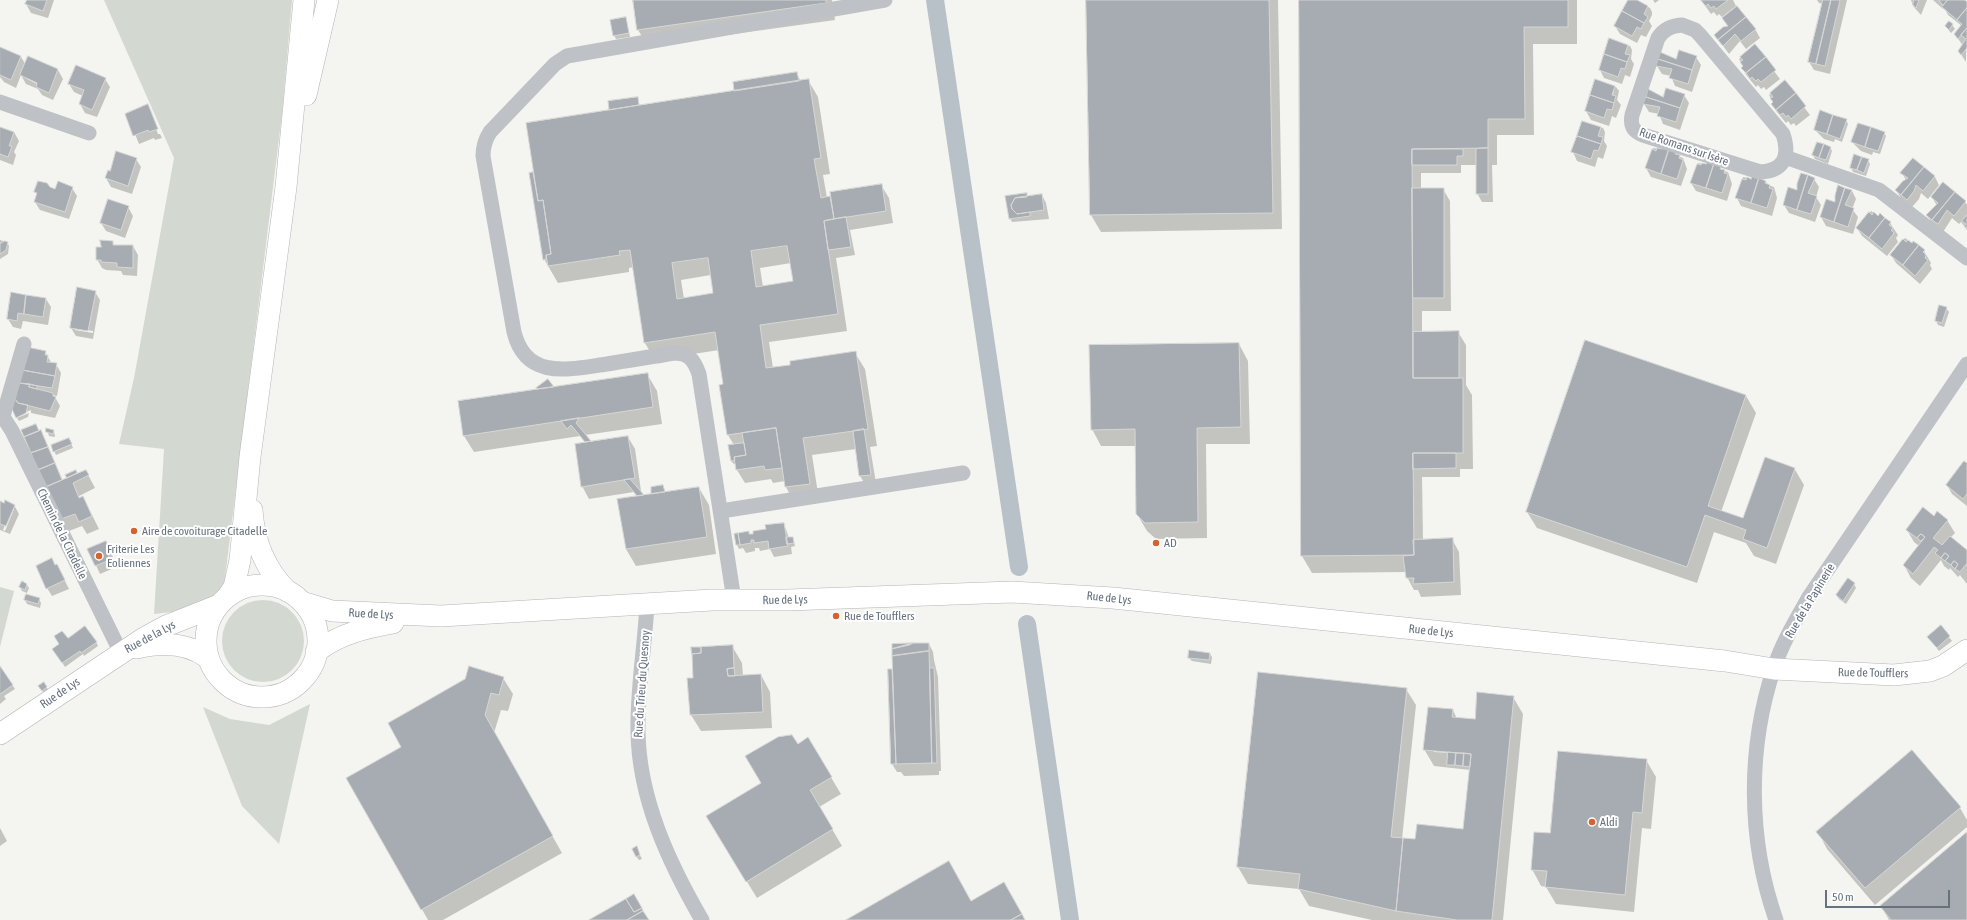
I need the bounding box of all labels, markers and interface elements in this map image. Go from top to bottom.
street label: Rue Romans sur Isère [1638,125,1730,169]
street label: Chemin de la Citadelle [34,486,90,582]
place label: Aire de covoiturage Citadelle [142,524,267,538]
marker: Aire de covoiturage Citadelle [129,526,139,536]
place label: AD [1164,536,1177,550]
marker: AD [1151,538,1161,548]
place label: Friterie Les Eoliennes [107,542,154,570]
marker: Friterie Les Eoliennes [94,551,104,561]
street label: Rue de la Papinerie [1782,561,1838,641]
street label: Rue de Lys [1086,588,1132,608]
street label: Rue de Lys [762,592,808,608]
street label: Rue de Lys [348,606,394,622]
place label: Rue de Toufflers [844,609,914,623]
marker: Rue de Toufflers [831,611,841,621]
street label: Rue de la Lys [122,618,178,656]
street label: Rue de Lys [1408,621,1454,641]
street label: Rue du Trieu du Quesnoy [631,630,653,738]
street label: Rue de Toufflers [1838,665,1908,681]
street label: Rue de Lys [37,674,83,712]
place label: Aldi [1600,815,1617,829]
marker: Aldi [1587,817,1597,827]
scale bar [1827,882,1952,908]
text: 50 m [1832,890,1854,904]

